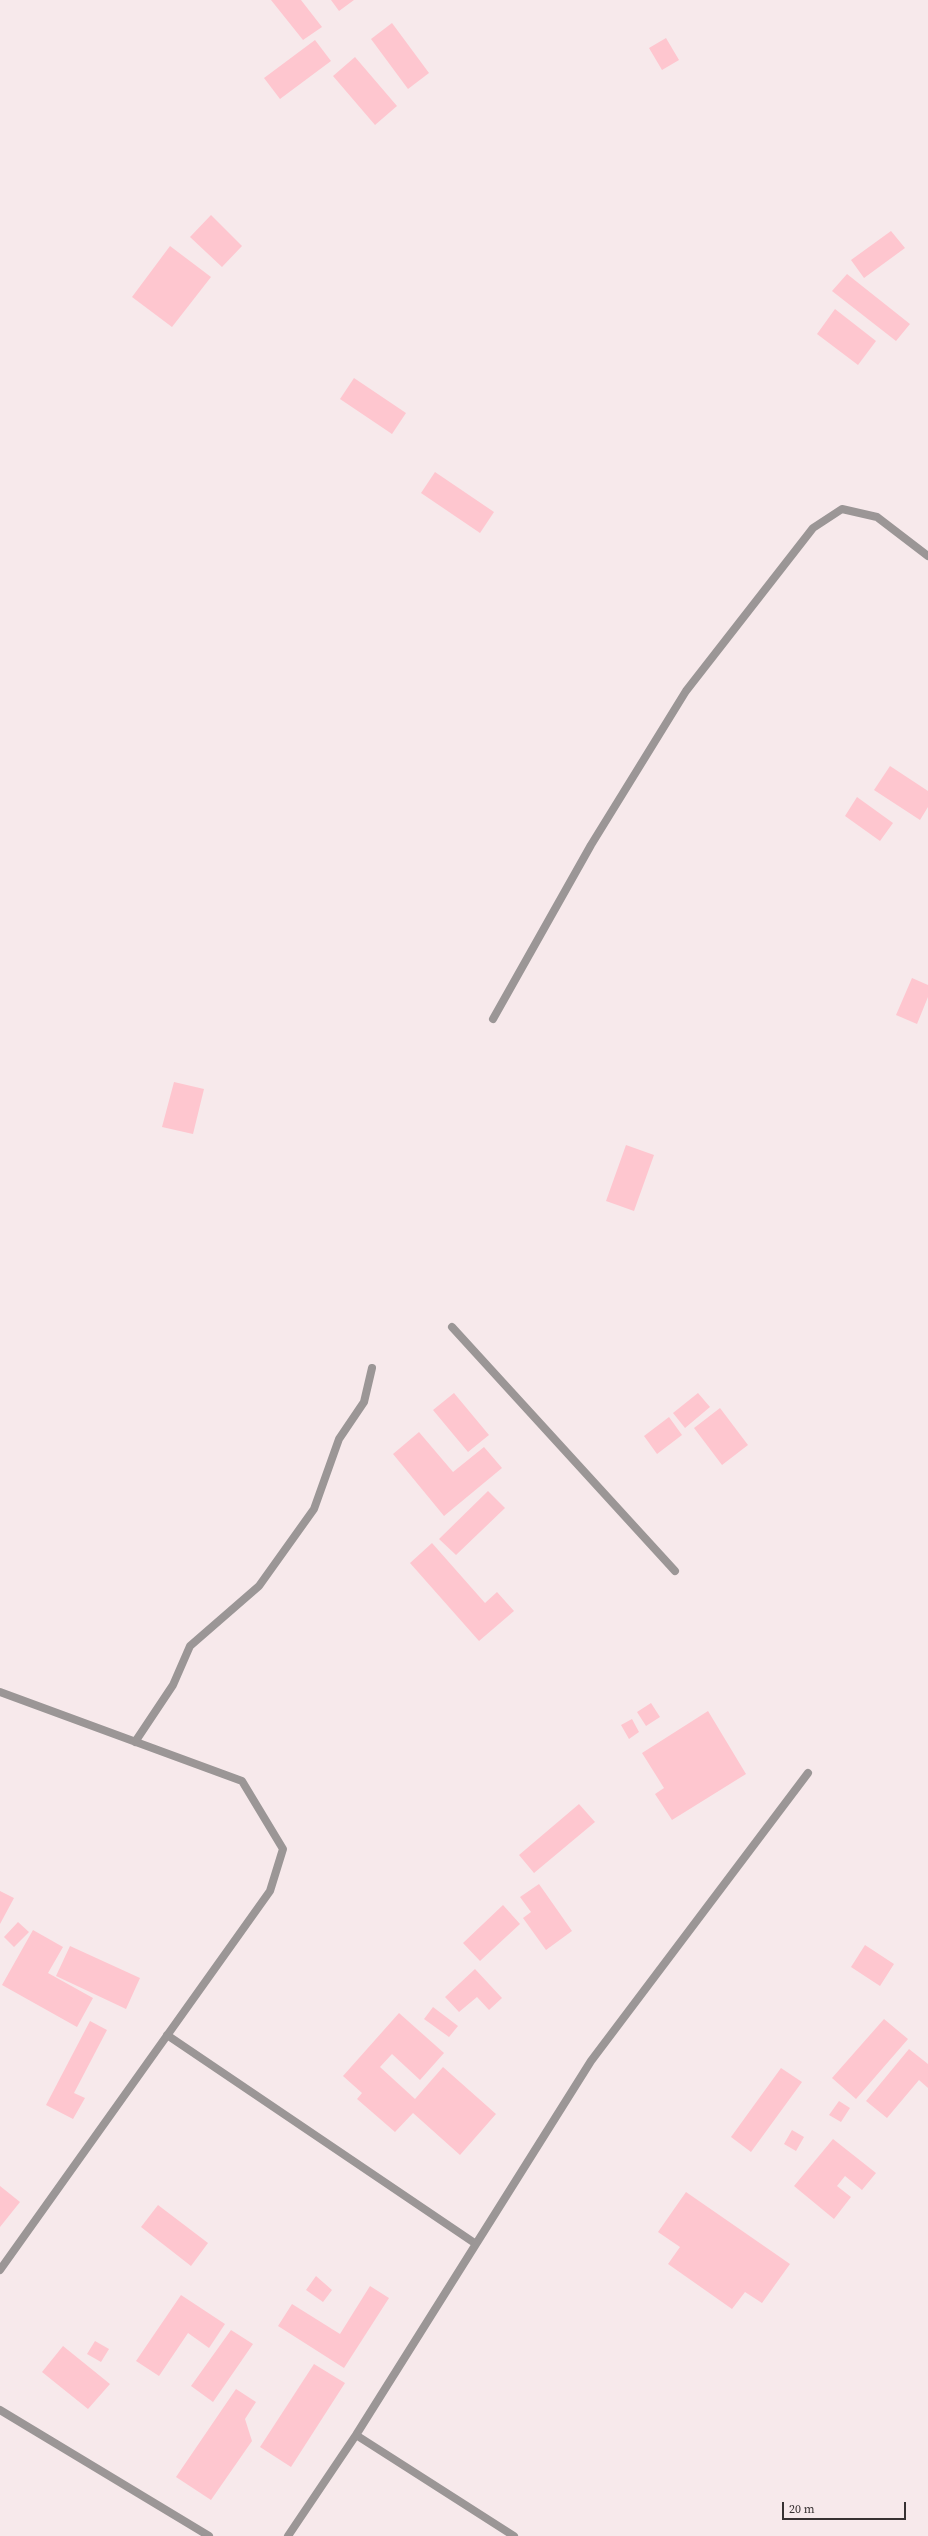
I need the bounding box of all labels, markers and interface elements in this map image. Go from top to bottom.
scale bar [784,2494,908,2520]
text: 20 m [789,2501,815,2517]

